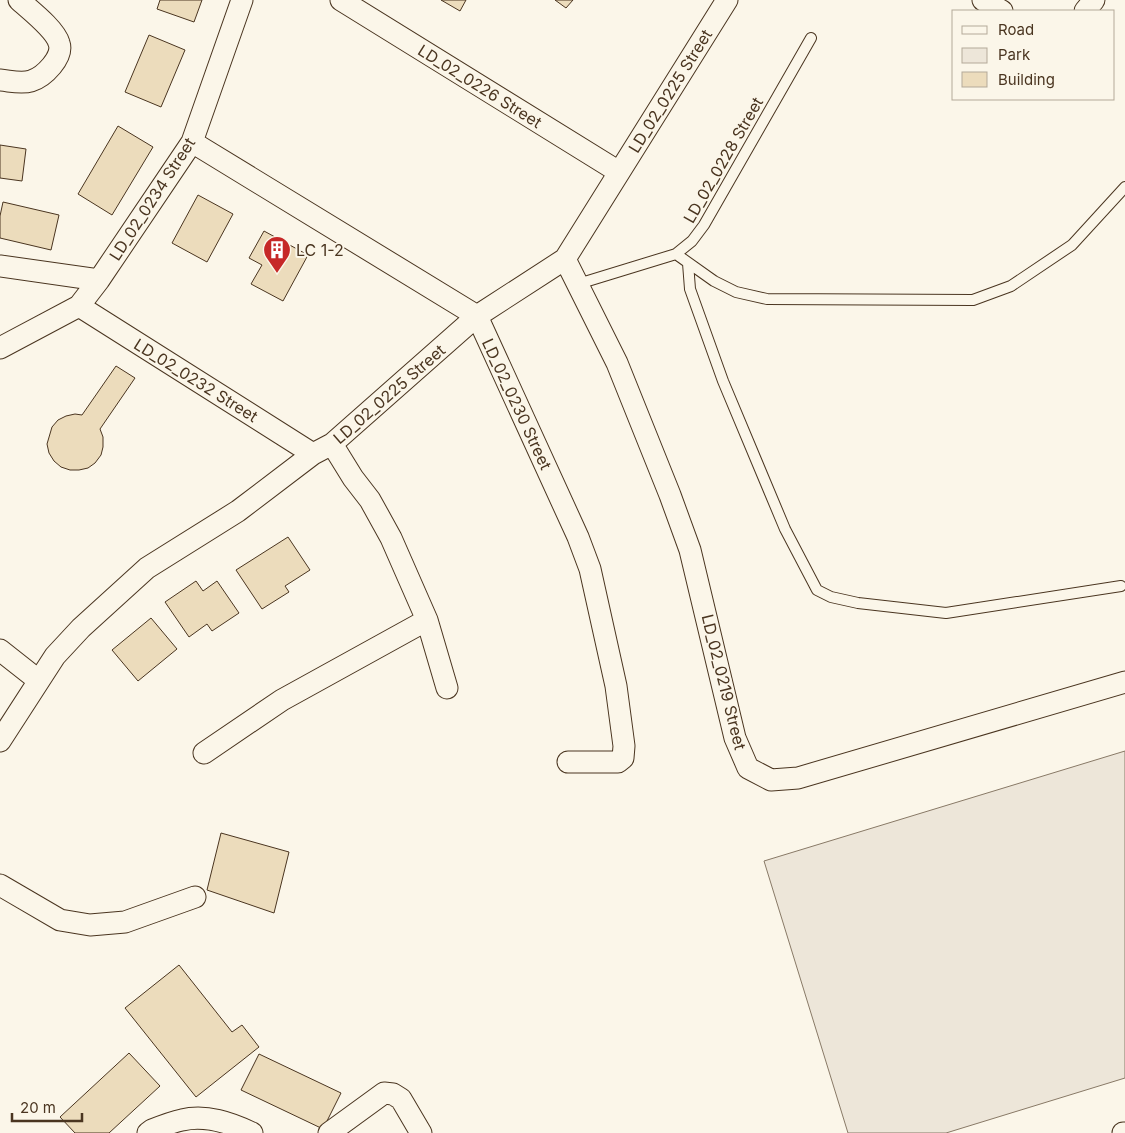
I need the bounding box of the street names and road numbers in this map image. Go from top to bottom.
street label: LD_02_0225 Street [624,26,716,156]
street label: LD_02_0226 Street [414,40,546,132]
street label: LD_02_0228 Street [679,93,767,227]
street label: LD_02_0234 Street [105,134,199,264]
street label: LD_02_0232 Street [130,334,262,426]
street label: LD_02_0230 Street [478,335,556,473]
street label: LD_02_0225 Street [329,340,449,448]
street label: LD_02_0219 Street [697,612,751,752]

